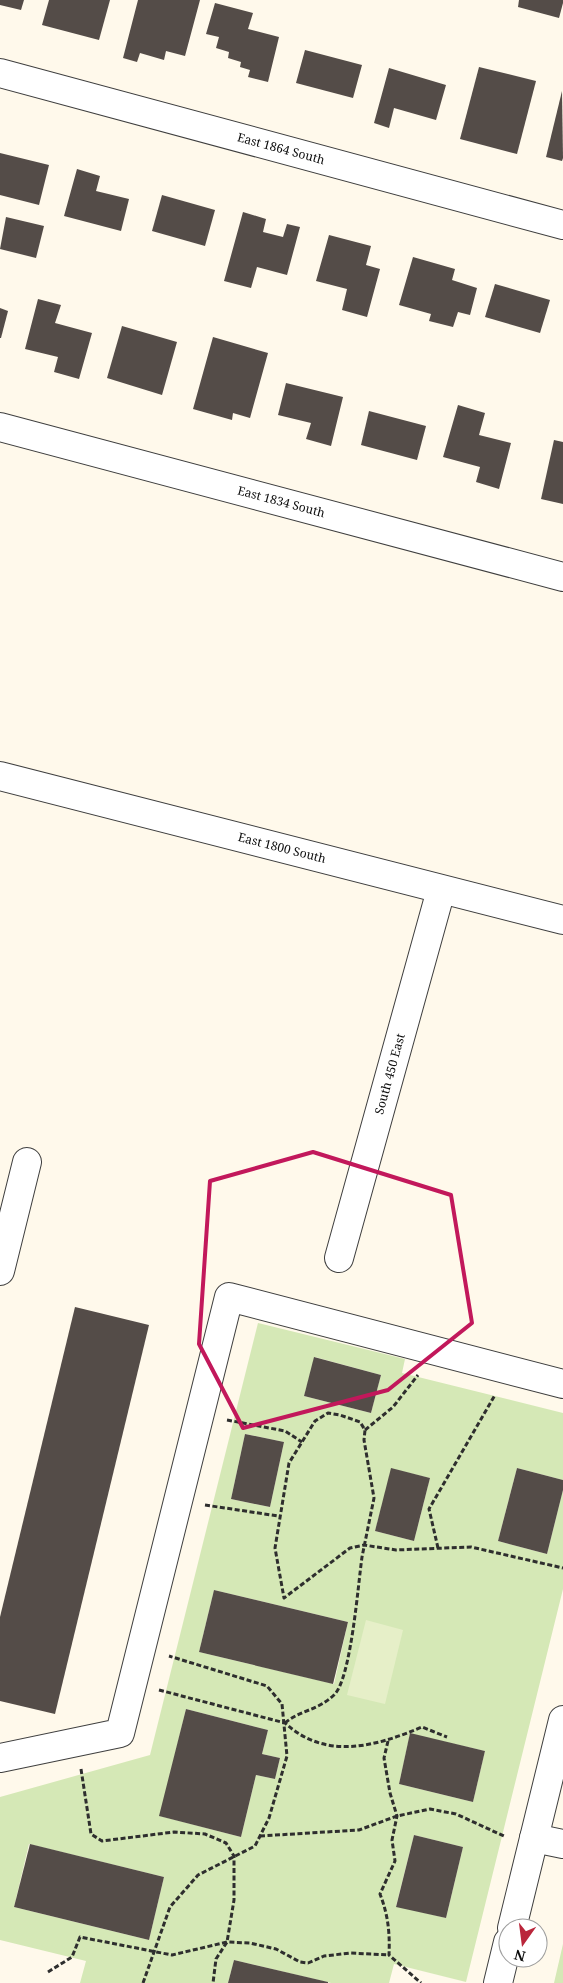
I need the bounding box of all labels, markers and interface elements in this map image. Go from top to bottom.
street label: East 1864 South [235,128,327,168]
street label: East 1834 South [236,482,327,521]
street label: East 1800 South [236,828,328,867]
street label: South 450 East [370,1031,409,1116]
north arrow [498,1918,548,1968]
text: N [512,1946,527,1967]

